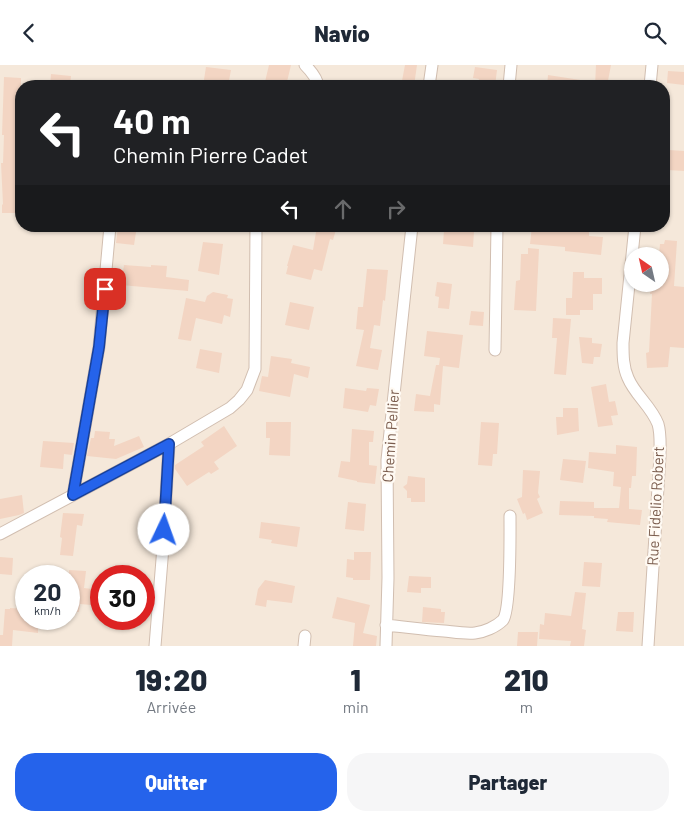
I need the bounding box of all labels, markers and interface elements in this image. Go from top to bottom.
icon: back [15,19,43,47]
icon: search [641,19,669,47]
text: Navio [314,20,370,46]
text: 40 m [113,99,190,141]
icon: left [30,100,95,165]
text: Chemin Pierre Cadet [113,141,308,167]
icon: left [276,195,304,223]
icon: ahead [329,195,357,223]
icon: right [382,195,410,223]
north arrow [624,247,669,293]
map controls [624,247,669,292]
pin [84,268,126,310]
icon: arrive [91,275,119,303]
street label: Chemin Pellier [378,388,402,483]
street label: Rue Fidelio Robert [643,446,667,566]
position arrow [137,503,189,555]
speed limit sign: 30 [90,565,155,630]
text: 20 [33,576,62,606]
text: km/h [34,603,61,617]
text: 19:20 [135,661,207,697]
text: 1 [350,661,361,697]
text: 210 [504,661,549,697]
text: Arrivée [146,697,196,716]
text: min [343,697,369,716]
text: m [520,697,533,716]
button: Quitter [15,753,337,811]
button: Partager [347,753,669,811]

